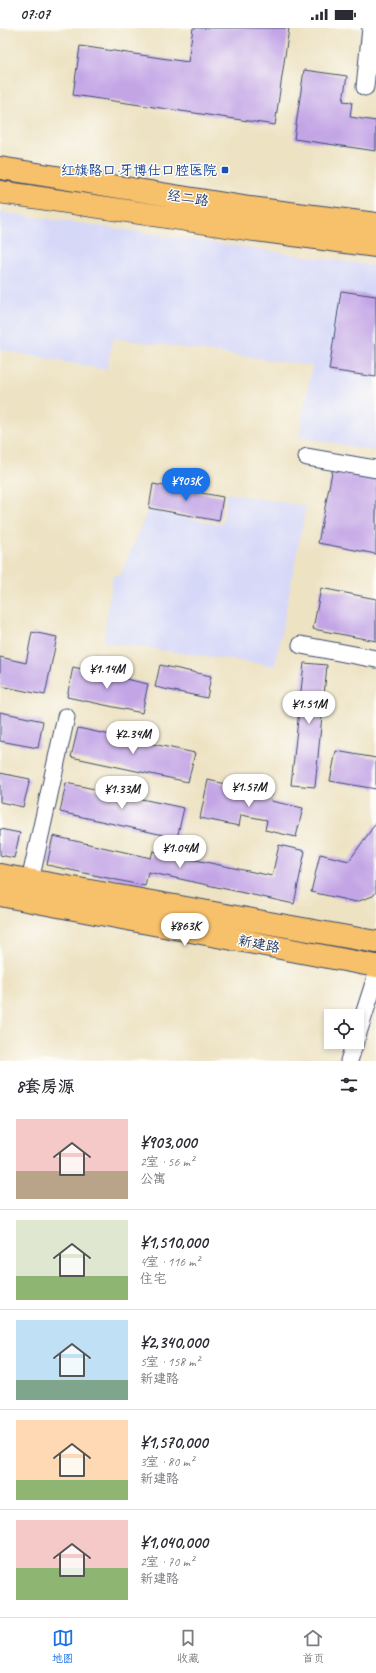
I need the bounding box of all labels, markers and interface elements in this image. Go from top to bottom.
text: 07:07 [20,5,50,24]
place label: 红旗路口·牙博仕口腔医院 [60,162,217,179]
marker: 红旗路口·牙博仕口腔医院 [220,165,230,175]
street label: 经二路 [166,186,210,210]
pin: ¥903K [158,468,214,502]
text: ¥903K [171,473,201,489]
pin: ¥1.14M [74,656,140,690]
text: ¥1.14M [89,661,125,677]
pin: ¥1.51M [276,691,342,725]
text: ¥1.51M [291,696,327,712]
pin: ¥2.34M [100,721,166,755]
text: ¥2.34M [115,726,151,742]
pin: ¥1.57M [216,774,282,808]
pin: ¥1.33M [89,776,155,810]
text: ¥1.57M [231,779,267,795]
text: ¥1.33M [104,781,140,797]
pin: ¥1.04M [147,835,213,869]
text: ¥1.04M [162,840,198,856]
pin: ¥863K [157,913,213,947]
text: ¥863K [170,918,200,934]
street label: 新建路 [237,932,281,956]
map controls [324,1009,364,1049]
button: locate [324,1009,364,1049]
icon: filters [338,1074,360,1096]
text: 8套房源 [16,1076,75,1097]
text: ¥903,000 [140,1132,197,1153]
icon: home [48,1135,96,1183]
text: 2室 · 56 m² [140,1154,194,1170]
text: 公寓 [140,1171,166,1187]
text: ¥1,510,000 [140,1232,208,1253]
icon: home [48,1236,96,1284]
text: 4室 · 116 m² [140,1254,200,1270]
text: 住宅 [140,1271,166,1287]
text: ¥2,340,000 [140,1332,208,1353]
icon: home [48,1336,96,1384]
text: 5室 · 158 m² [140,1354,200,1370]
text: 新建路 [140,1371,179,1387]
text: ¥1,570,000 [140,1432,208,1453]
icon: home [48,1436,96,1484]
text: 3室 · 80 m² [140,1454,194,1470]
text: 新建路 [140,1471,179,1487]
text: ¥1,040,000 [140,1532,208,1553]
icon: home [48,1536,96,1584]
text: 2室 · 70 m² [140,1554,194,1570]
text: 新建路 [140,1571,179,1587]
tab: 地图 [52,1627,74,1665]
tab: 收藏 [177,1627,199,1665]
tab: 首页 [302,1627,324,1665]

